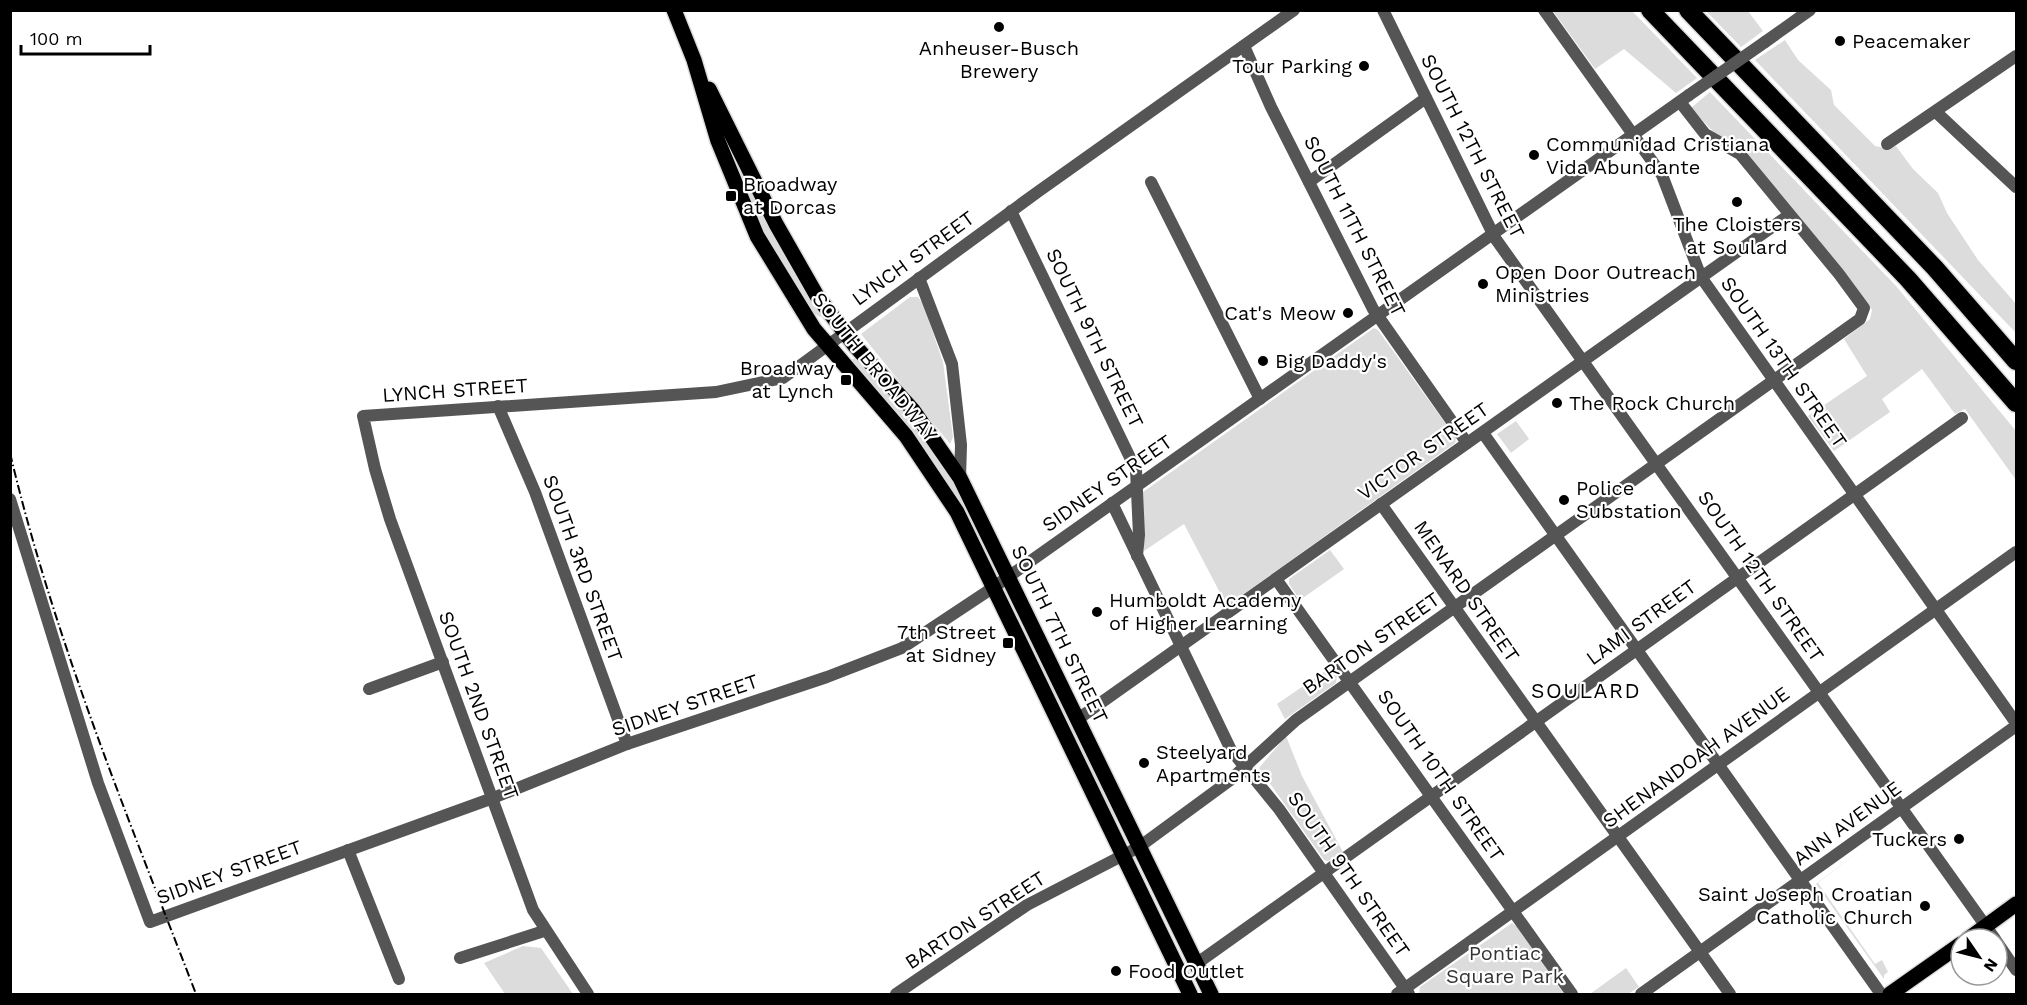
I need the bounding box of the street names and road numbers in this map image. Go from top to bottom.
street label: SOUTH 12TH STREET [1416,50,1530,242]
street label: SOUTH 11TH STREET [1299,132,1411,320]
street label: LYNCH STREET [847,205,979,311]
street label: SOUTH 9TH STREET [1041,244,1149,432]
street label: SOUTH 13TH STREET [1716,272,1852,452]
street label: SOUTH BROADWAY [807,287,943,447]
street label: LYNCH STREET [381,373,529,407]
street label: VICTOR STREET [1353,397,1493,505]
street label: SIDNEY STREET [1037,429,1177,537]
street label: SOUTH 3RD STREET [538,471,628,665]
street label: SOUTH 12TH STREET [1693,486,1829,666]
street label: MENARD STREET [1409,516,1525,666]
street label: SOUTH 7TH STREET [1007,541,1113,727]
street label: LAMI STREET [1581,574,1701,670]
street label: BARTON STREET [1298,587,1444,699]
street label: SOUTH 2ND STREET [434,608,524,802]
street label: SIDNEY STREET [609,669,761,741]
street label: SHENANDOAH AVENUE [1598,681,1794,833]
street label: SOUTH 10TH STREET [1373,685,1509,865]
street label: ANN AVENUE [1788,776,1906,870]
street label: SOUTH 9TH STREET [1283,787,1415,961]
street label: SIDNEY STREET [153,835,305,909]
street label: BARTON STREET [900,866,1050,974]

